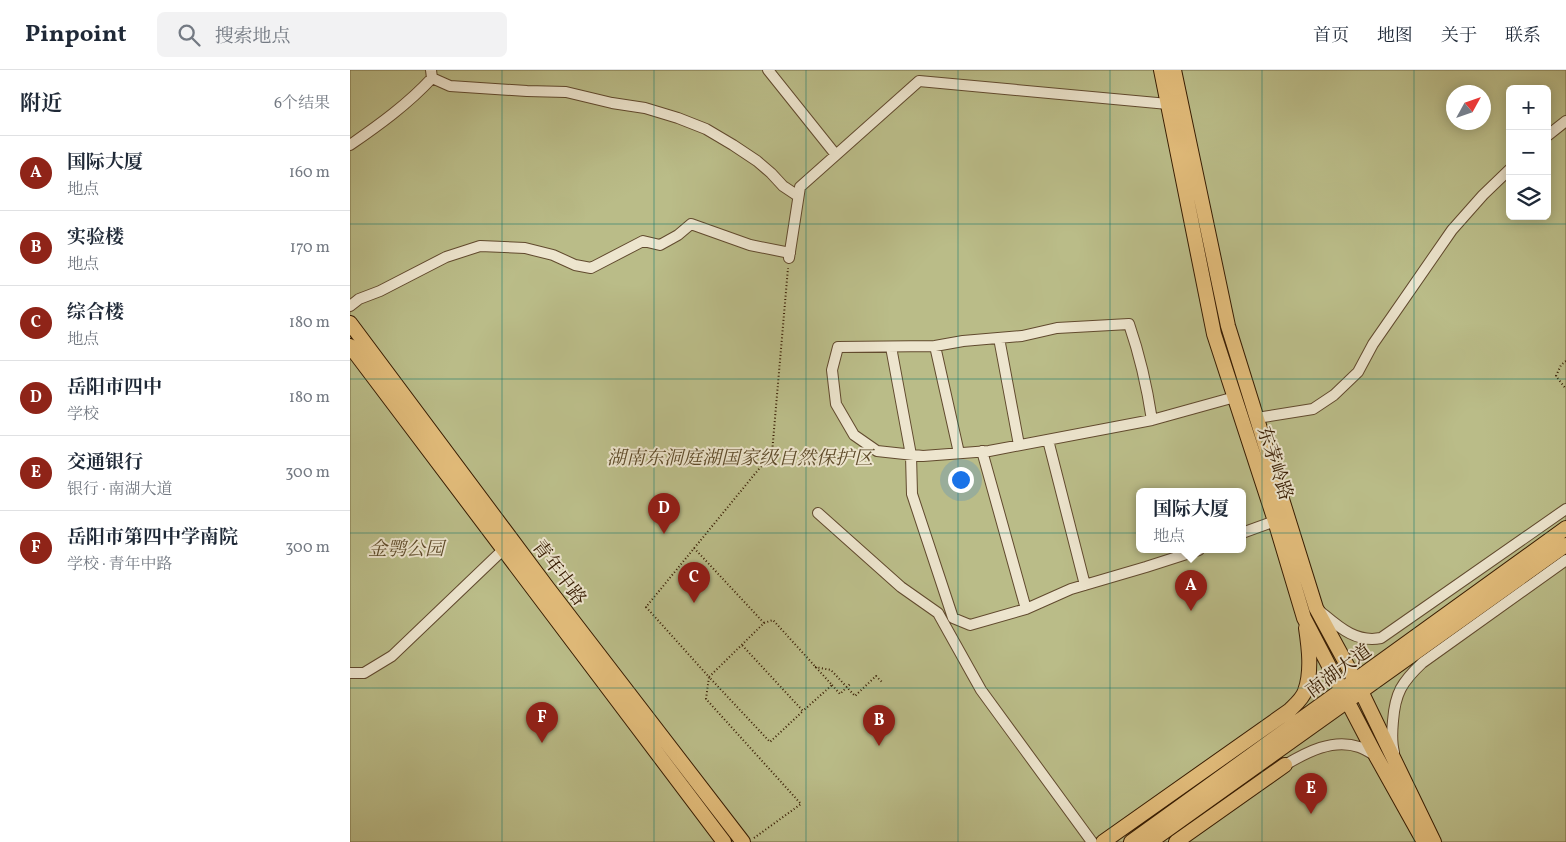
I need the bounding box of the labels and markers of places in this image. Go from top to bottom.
pin: D [648,493,680,534]
pin: C [678,562,710,603]
pin: A [1175,570,1207,611]
pin: F [526,702,558,743]
pin: B [863,705,895,746]
pin: E [1295,773,1327,814]

